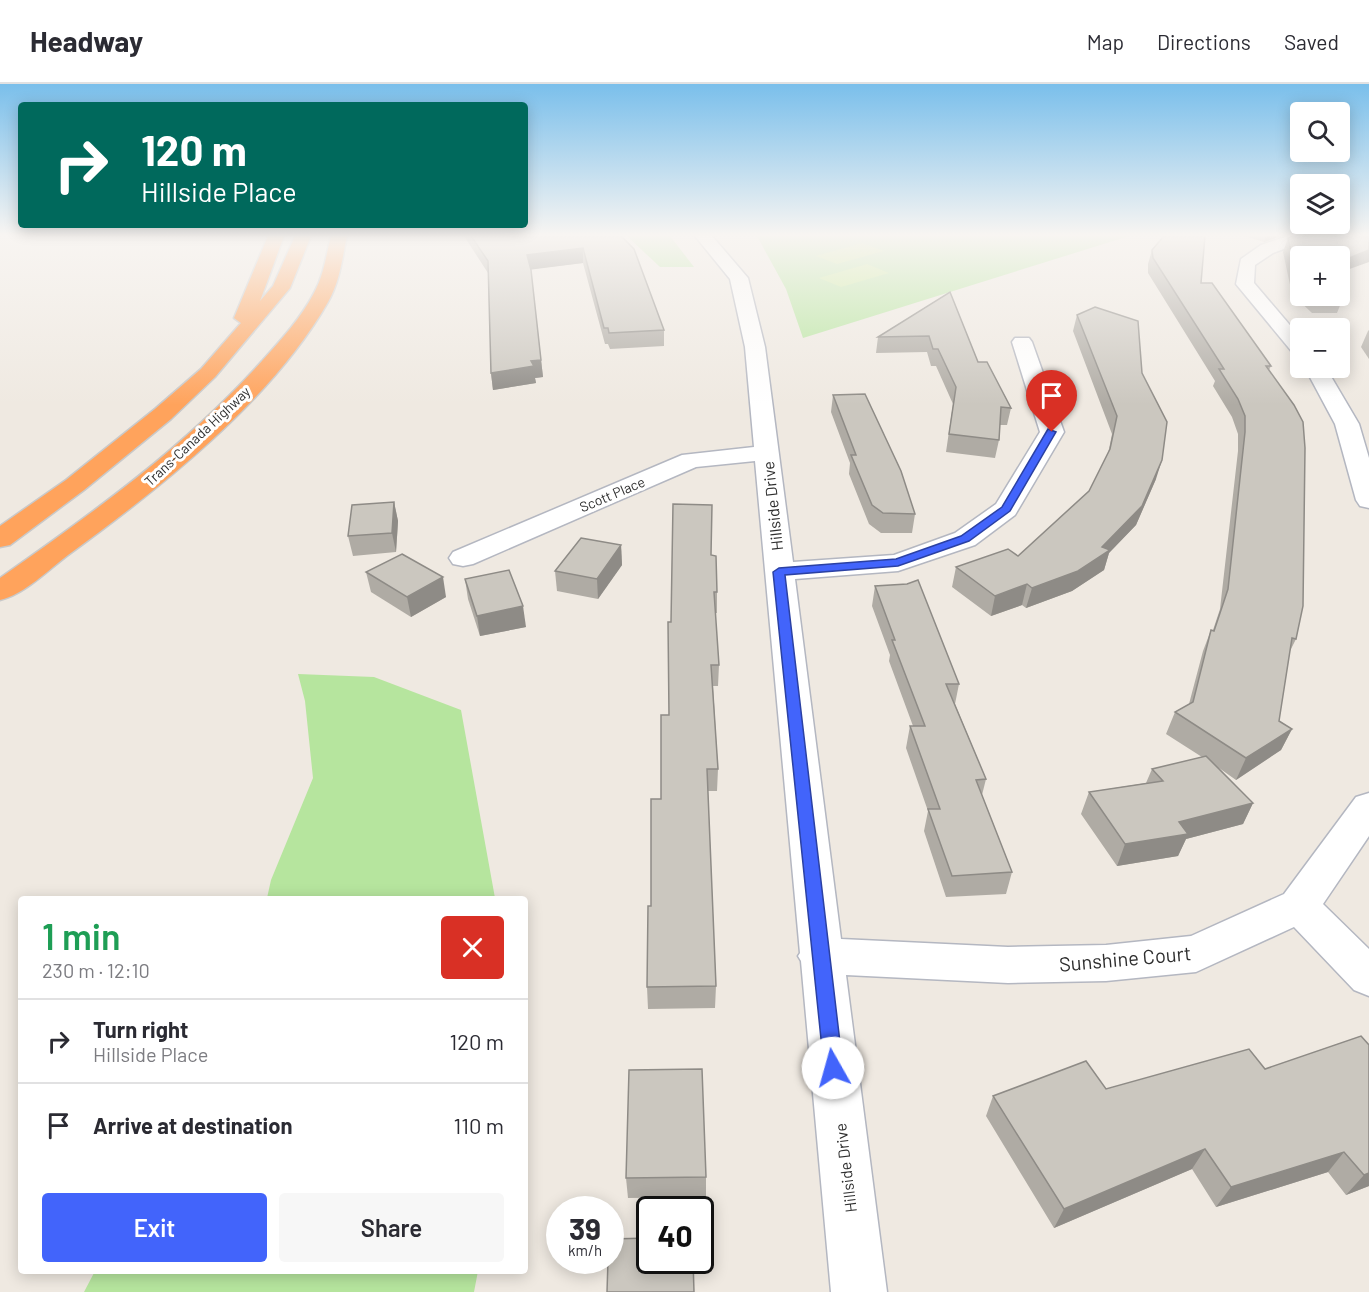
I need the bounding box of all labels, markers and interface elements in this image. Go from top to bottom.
text: Headway [30,24,143,58]
text: Map [1087,29,1124,54]
text: Directions [1157,29,1251,54]
text: Saved [1284,29,1339,54]
map controls [1290,102,1350,378]
button: search [1290,102,1350,162]
text: 120 m [141,124,247,174]
icon: right [42,126,120,204]
button: layers [1290,174,1350,234]
text: Hillside Place [141,175,297,207]
button: + [1290,246,1350,306]
button: − [1290,318,1350,378]
pin [1026,370,1077,432]
icon: arrive [1035,379,1068,412]
street label: Trans-Canada Highway [141,382,254,489]
street label: Hillside Drive [758,460,786,552]
street label: Scott Place [577,473,647,515]
text: 1 min [42,914,121,957]
button: close [441,916,504,979]
street label: Sunshine Court [1058,940,1192,976]
text: 230 m · 12:10 [42,958,150,982]
text: Turn right [93,1016,188,1042]
icon: right [42,1025,75,1058]
text: 120 m [449,1028,504,1054]
position arrow [801,1036,865,1100]
text: Hillside Place [93,1042,208,1066]
icon: arrive [42,1109,75,1142]
text: Arrive at destination [93,1112,292,1138]
text: 110 m [454,1112,504,1138]
street label: Hillside Drive [830,1122,860,1214]
button: Exit [42,1193,267,1262]
button: Share [279,1193,504,1262]
speed limit sign: 40 [636,1196,714,1274]
text: 39 [569,1210,601,1246]
text: km/h [568,1241,602,1259]

